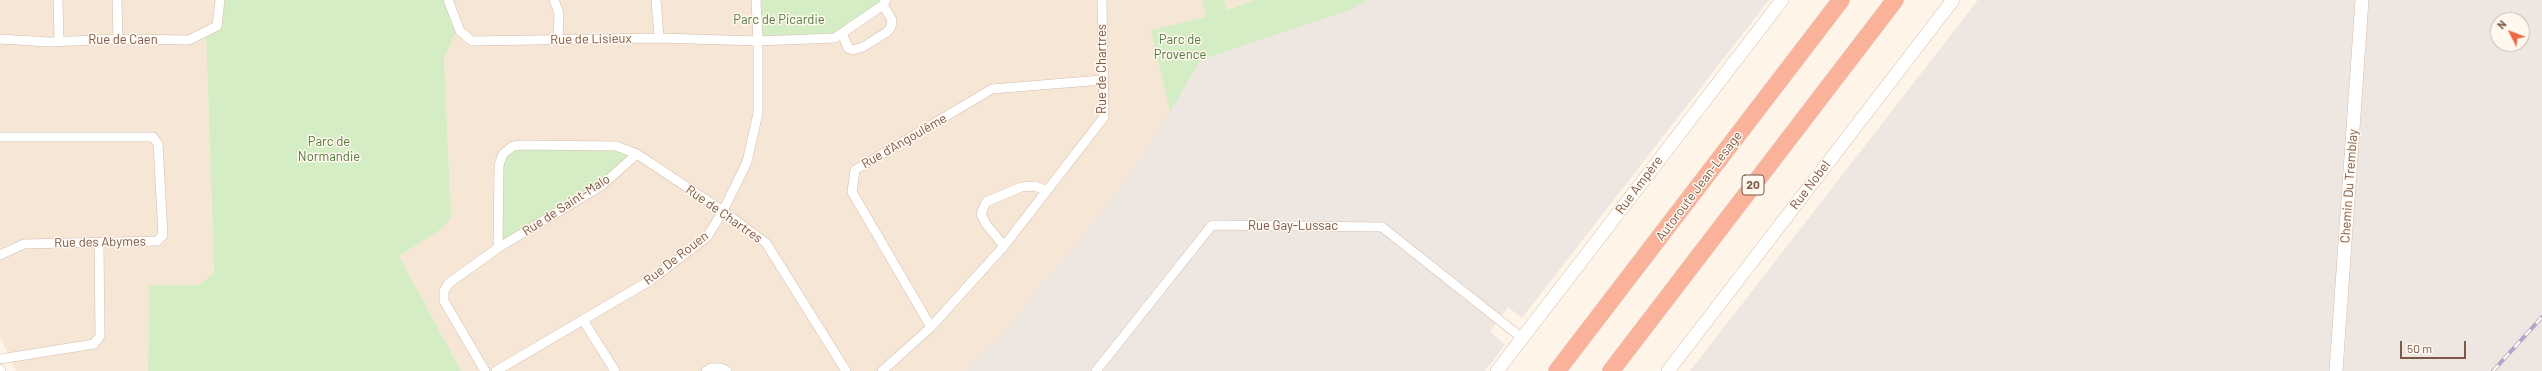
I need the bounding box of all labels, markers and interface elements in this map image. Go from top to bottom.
park label: Parc de Picardie [733,12,825,28]
north arrow [2490,12,2530,52]
text: N [2494,17,2509,31]
street label: Rue de Chartres [1094,24,1110,114]
street label: Rue de Lisieux [550,30,632,48]
street label: Rue de Caen [88,32,158,48]
park label: Parc de Provence [1154,32,1206,63]
street label: Rue d'Angoulême [859,110,949,172]
street label: Autoroute Jean-Lesage [1653,128,1745,244]
street label: Chemin Du Tremblay [2337,128,2361,244]
park label: Parc de Normandie [298,134,360,165]
street label: Rue Ampère [1612,153,1666,217]
street label: Rue Nobel [1787,157,1833,213]
street label: Rue de Saint-Malo [519,171,613,239]
road number: 20 [1742,175,1764,195]
street label: Rue de Chartres [683,182,765,246]
street label: Rue Gay-Lussac [1248,218,1338,234]
street label: Rue De Rouen [640,228,712,288]
street label: Rue des Abymes [54,233,146,251]
scale bar [2402,333,2468,359]
text: 50 m [2407,341,2432,355]

